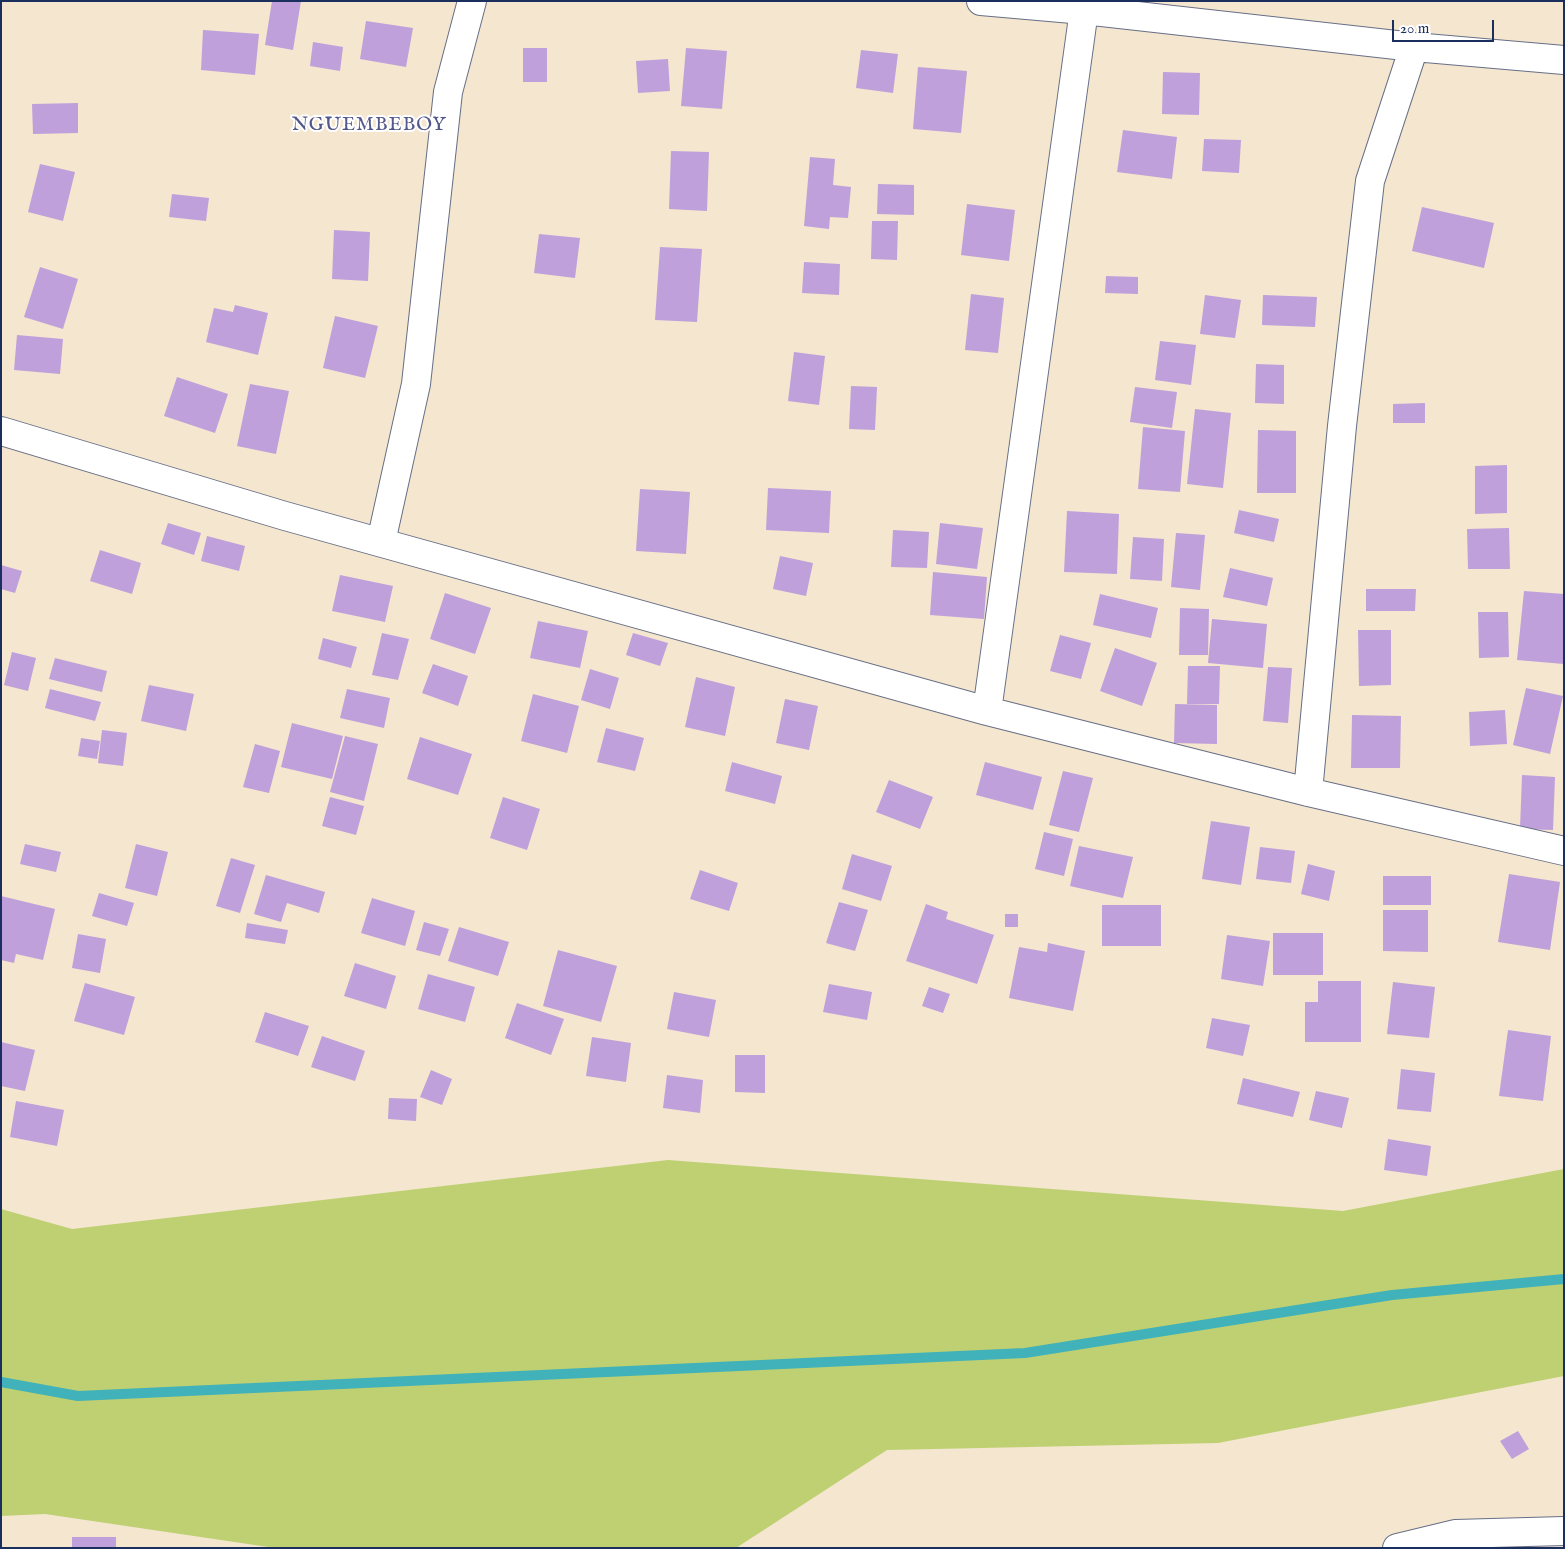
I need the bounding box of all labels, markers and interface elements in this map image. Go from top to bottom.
scale bar [1395,10,1498,42]
text: 20 m [1400,19,1429,38]
district label: NGUEMBEBOY [290,115,448,137]

